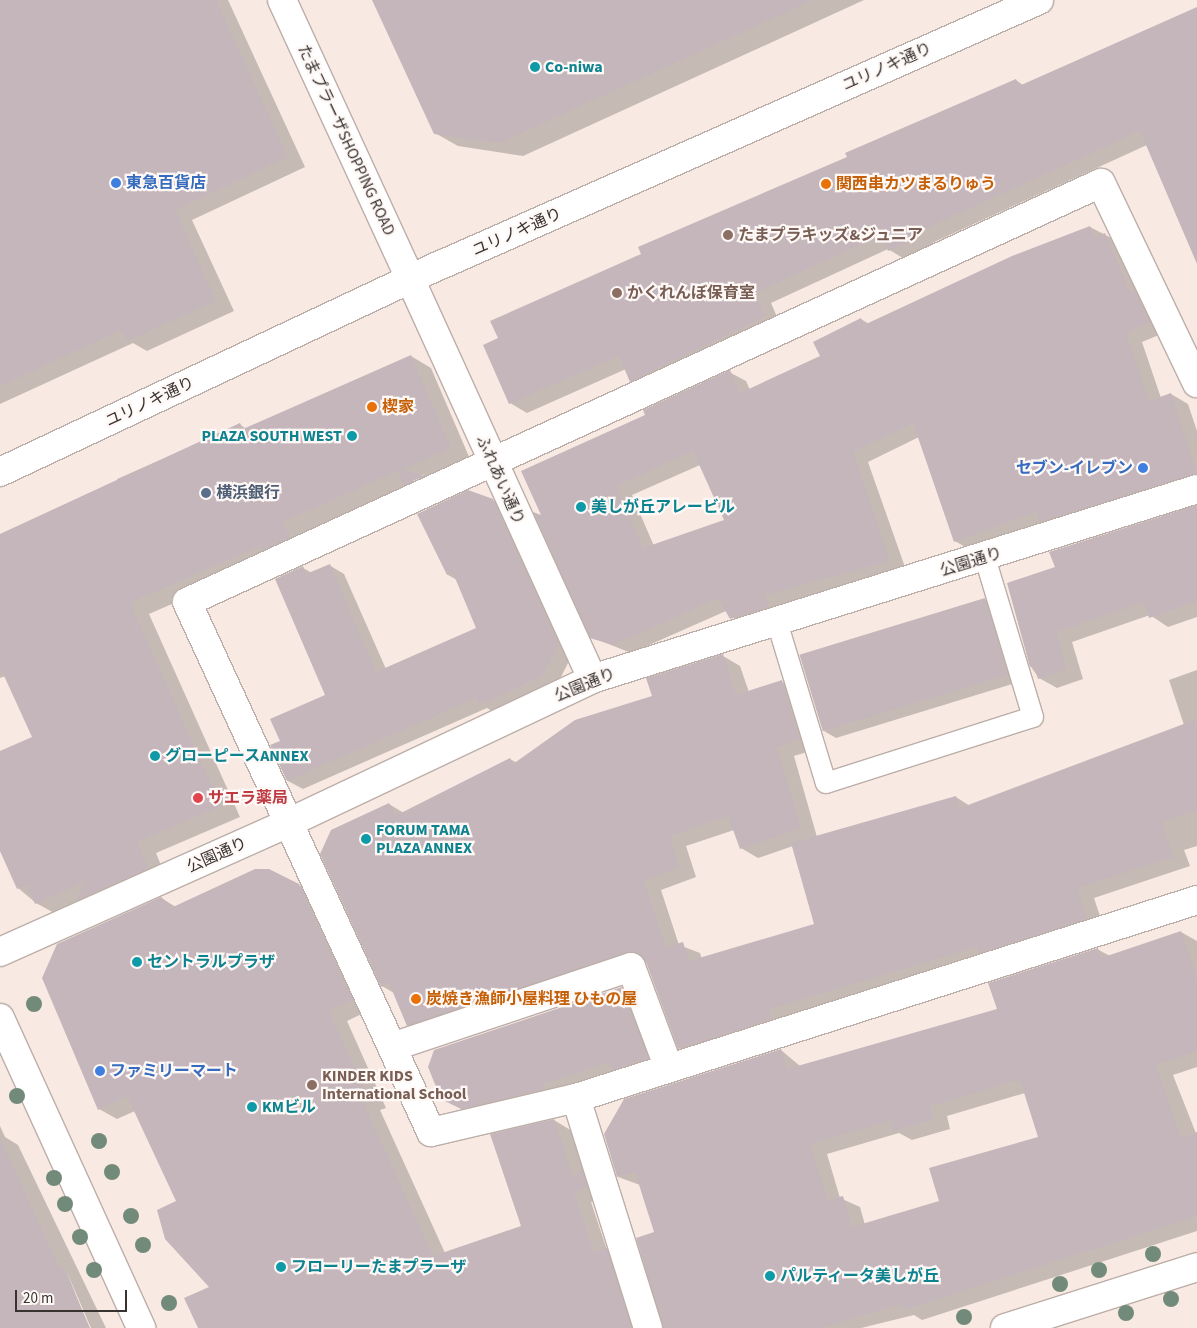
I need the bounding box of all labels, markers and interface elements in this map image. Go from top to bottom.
street label: ユリノキ通り [839,39,935,95]
street label: たまプラーザSHOPPING ROAD [293,41,399,239]
place label: Co-niwa [545,57,603,77]
marker: Co-niwa [529,61,541,73]
place label: 東急百貨店 [126,173,206,193]
place label: 関西串カツまるりゅう [836,174,996,194]
marker: 東急百貨店 [110,177,122,189]
marker: 関西串カツまるりゅう [820,178,832,190]
street label: ユリノキ通り [469,204,565,260]
place label: たまプラキッズ&ジュニア [738,225,925,245]
marker: たまプラキッズ&ジュニア [722,229,734,241]
place label: かくれんぼ保育室 [627,283,755,303]
marker: かくれんぼ保育室 [611,287,623,299]
street label: ユリノキ通り [102,373,198,431]
place label: 楔家 [382,397,414,417]
marker: 楔家 [366,401,378,413]
place label: PLAZA SOUTH WEST [202,426,342,446]
marker: PLAZA SOUTH WEST [346,430,358,442]
street label: ふれあい通り [472,432,528,528]
place label: セブン-イレブン [1016,458,1133,478]
marker: セブン-イレブン [1137,462,1149,474]
place label: 横浜銀行 [216,483,280,503]
marker: 横浜銀行 [200,487,212,499]
place label: 美しが丘アレービル [591,497,735,517]
marker: 美しが丘アレービル [575,501,587,513]
street label: 公園通り [938,543,1004,581]
street label: 公園通り [552,664,618,706]
place label: グローピースANNEX [165,746,309,766]
marker: グローピースANNEX [149,750,161,762]
place label: サエラ薬局 [208,788,288,808]
marker: サエラ薬局 [192,792,204,804]
place label: FORUM TAMA PLAZA ANNEX [376,820,472,858]
street label: 公園通り [184,833,250,877]
marker: FORUM TAMA PLAZA ANNEX [360,833,372,845]
place label: セントラルプラザ [147,952,275,972]
marker: セントラルプラザ [131,956,143,968]
place label: 炭焼き漁師小屋料理 ひもの屋 [426,989,637,1009]
marker: 炭焼き漁師小屋料理 ひもの屋 [410,993,422,1005]
place label: ファミリーマート [110,1061,238,1081]
marker: ファミリーマート [94,1065,106,1077]
place label: KINDER KIDS International School [322,1066,466,1104]
marker: KINDER KIDS International School [306,1079,318,1091]
place label: KMビル [262,1097,316,1117]
marker: KMビル [246,1101,258,1113]
place label: フローリーたまプラーザ [291,1257,467,1277]
marker: フローリーたまプラーザ [275,1261,287,1273]
place label: パルティータ美しが丘 [780,1266,940,1286]
marker: パルティータ美しが丘 [764,1270,776,1282]
scale bar [18,1280,130,1312]
text: 20 m [23,1288,53,1309]

